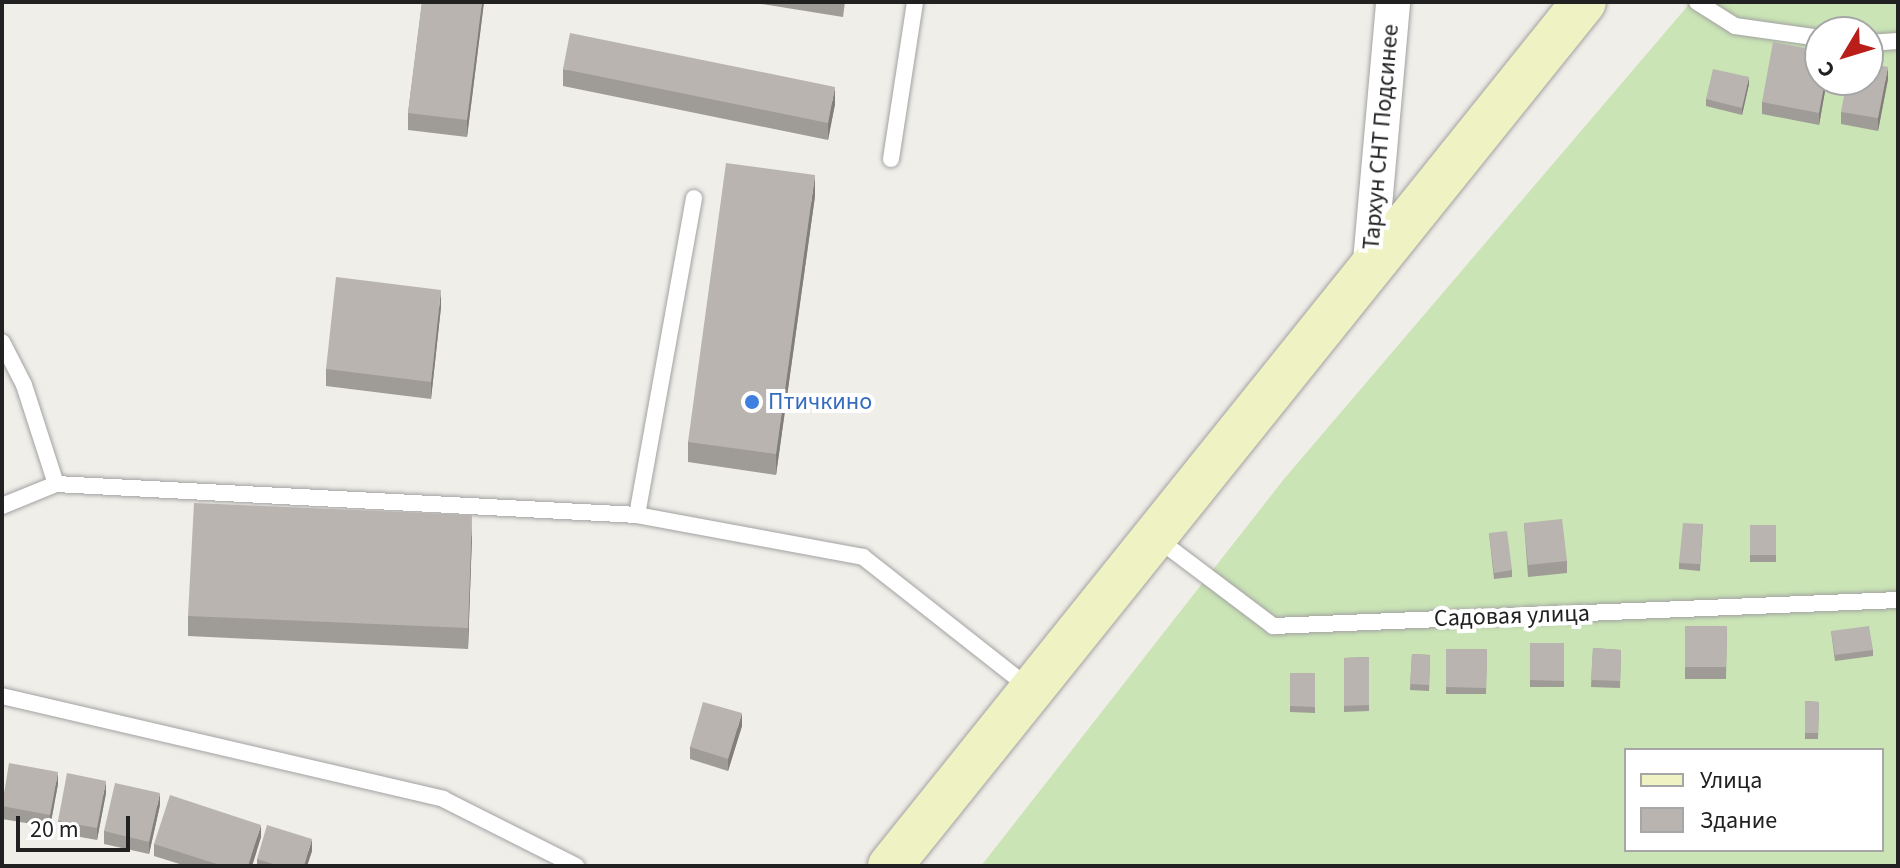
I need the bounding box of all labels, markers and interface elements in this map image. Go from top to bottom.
north arrow [1804,16,1884,96]
street label: Тархун СНТ Подсинее [1357,23,1405,251]
text: С [1810,55,1843,84]
place label: Птичкино [768,388,872,416]
marker: Птичкино [743,393,761,411]
street label: Садовая улица [1434,599,1590,633]
legend [1624,748,1884,852]
text: Улица [1700,763,1762,798]
scale bar [20,800,134,850]
text: Здание [1700,803,1777,838]
text: 20 m [30,812,79,847]

